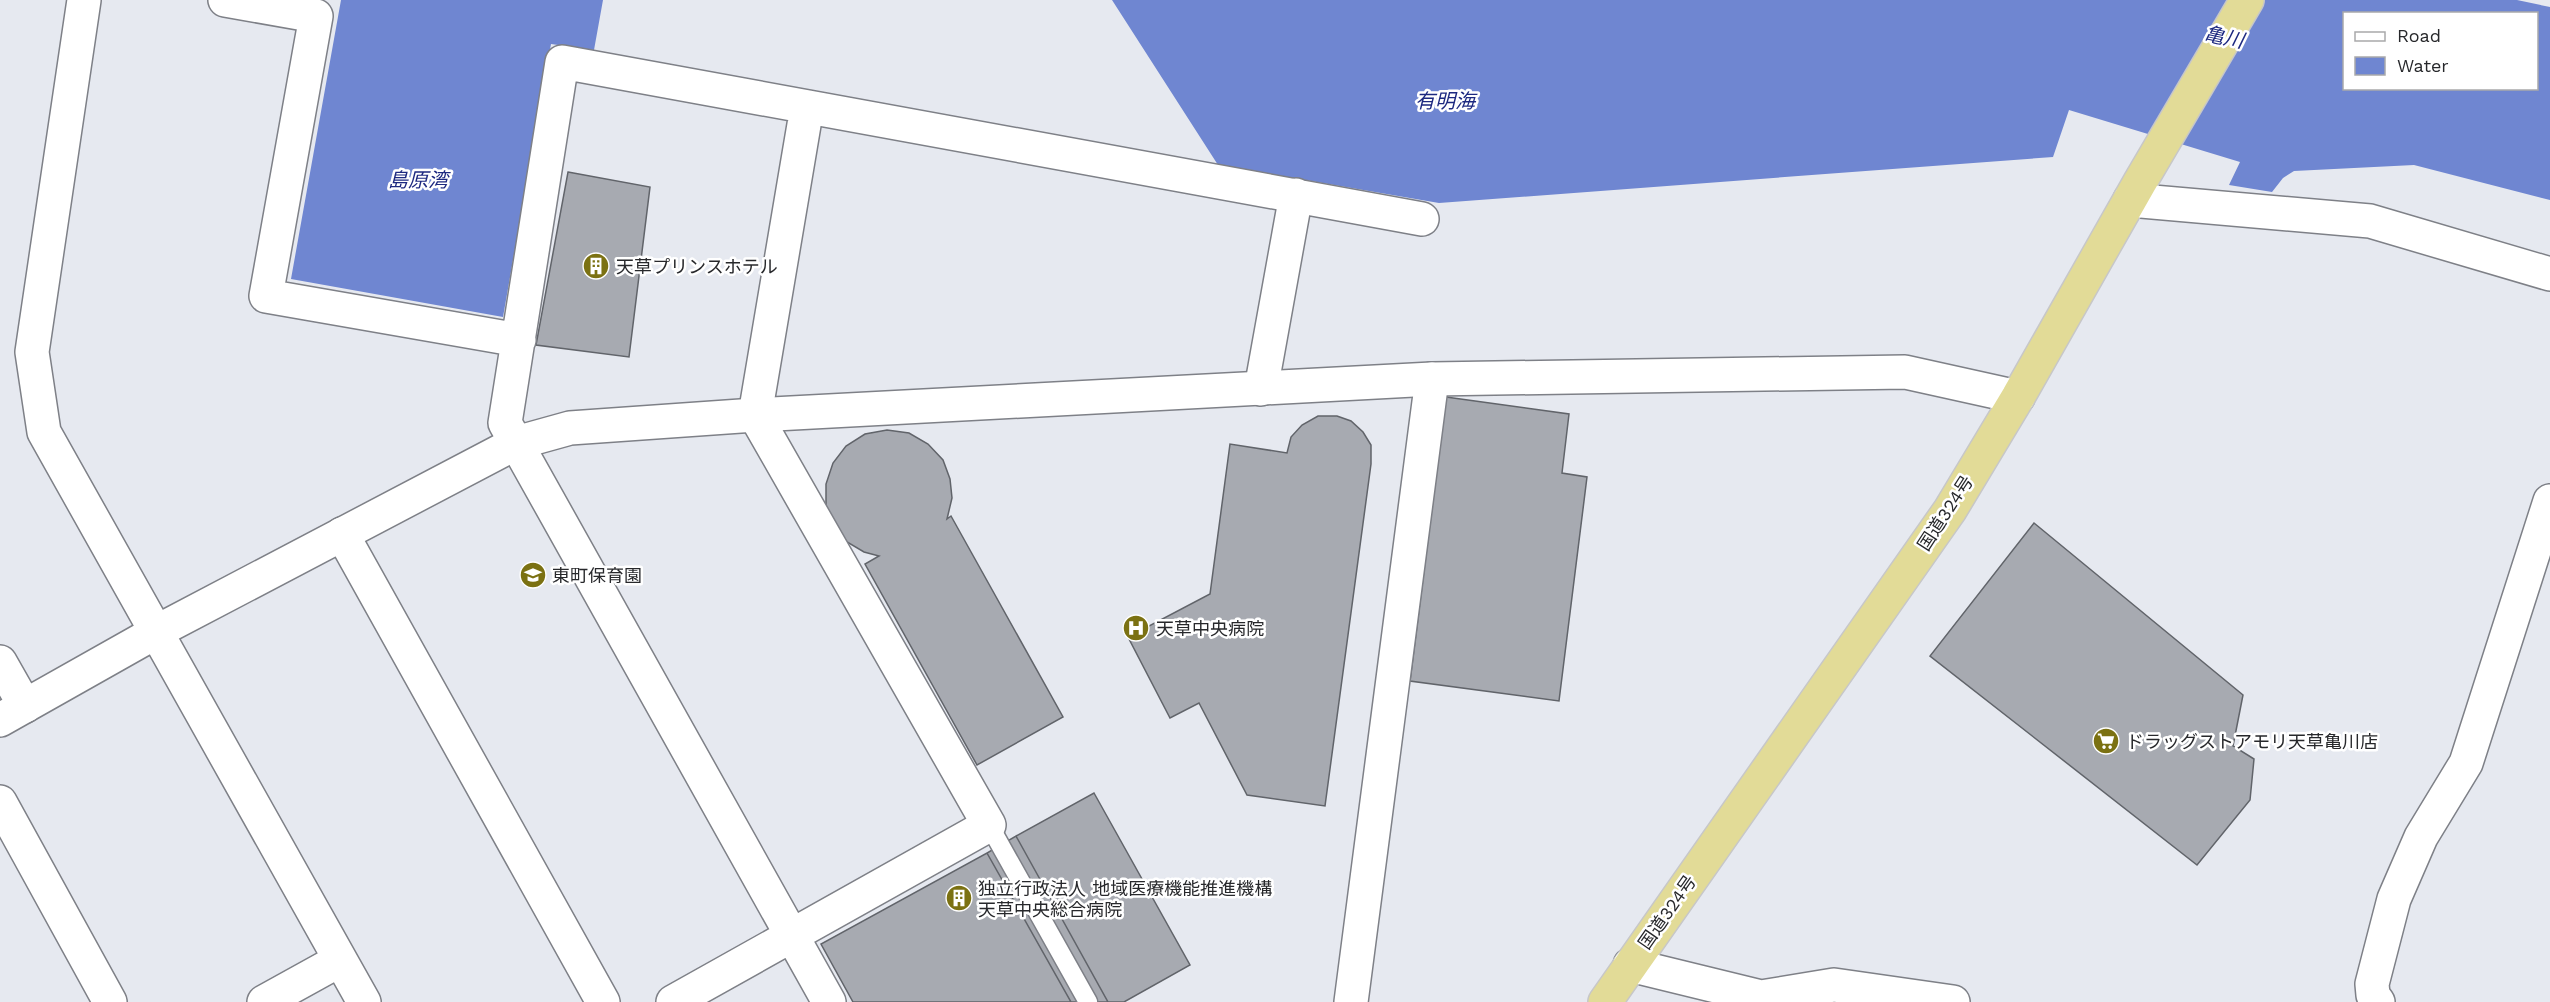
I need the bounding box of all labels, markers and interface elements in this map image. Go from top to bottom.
legend [2343,12,2538,90]
water label: 亀川 [2202,21,2248,53]
text: Road [2397,25,2441,46]
text: Water [2397,55,2449,76]
water label: 有明海 [1415,89,1478,113]
water label: 島原湾 [388,168,451,192]
building icon: 天草プリンスホテル [581,251,611,281]
place label: 天草プリンスホテル [616,256,778,277]
street label: 国道324号 [1913,471,1977,555]
school or university icon: 東町保育園 [518,560,548,590]
place label: 東町保育園 [552,565,642,586]
hospital icon: 天草中央病院 [1121,613,1151,643]
place label: 天草中央病院 [1156,618,1264,639]
supermarket icon: ドラッグストアモリ天草亀川店 [2091,726,2121,756]
place label: ドラッグストアモリ天草亀川店 [2126,731,2378,752]
street label: 国道324号 [1634,871,1700,953]
place label: 独立行政法人 地域医療機能推進機構 天草中央総合病院 [978,878,1272,920]
building icon: 独立行政法人 地域医療機能推進機構 天草中央総合病院 [944,883,974,913]

